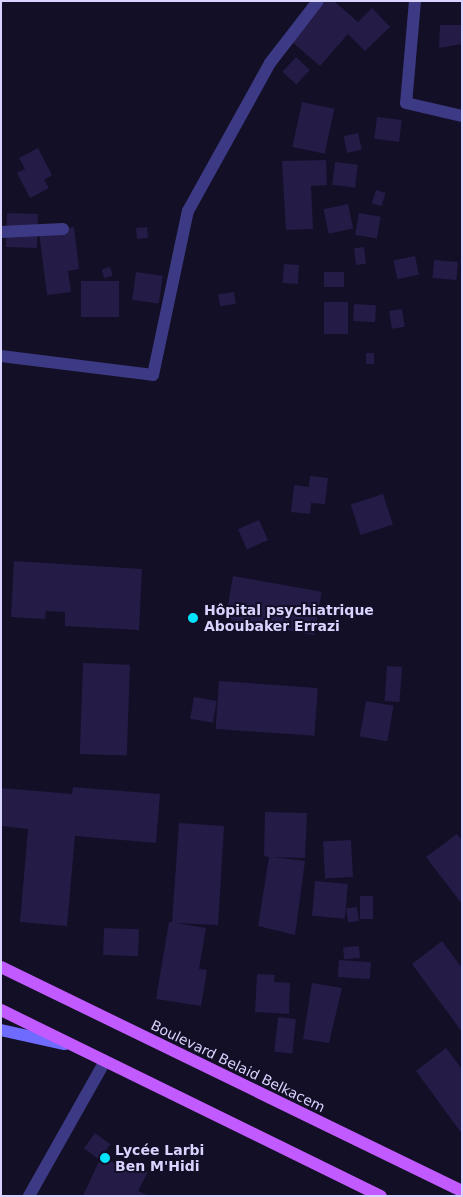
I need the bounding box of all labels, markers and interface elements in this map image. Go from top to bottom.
place label: Hôpital psychiatrique Aboubaker Errazi [204,602,374,634]
marker: Hôpital psychiatrique Aboubaker Errazi [186,611,200,625]
street label: Boulevard Belaid Belkacem [148,1016,328,1116]
place label: Lycée Larbi Ben M'Hidi [115,1142,204,1174]
marker: Lycée Larbi Ben M'Hidi [99,1152,111,1164]

